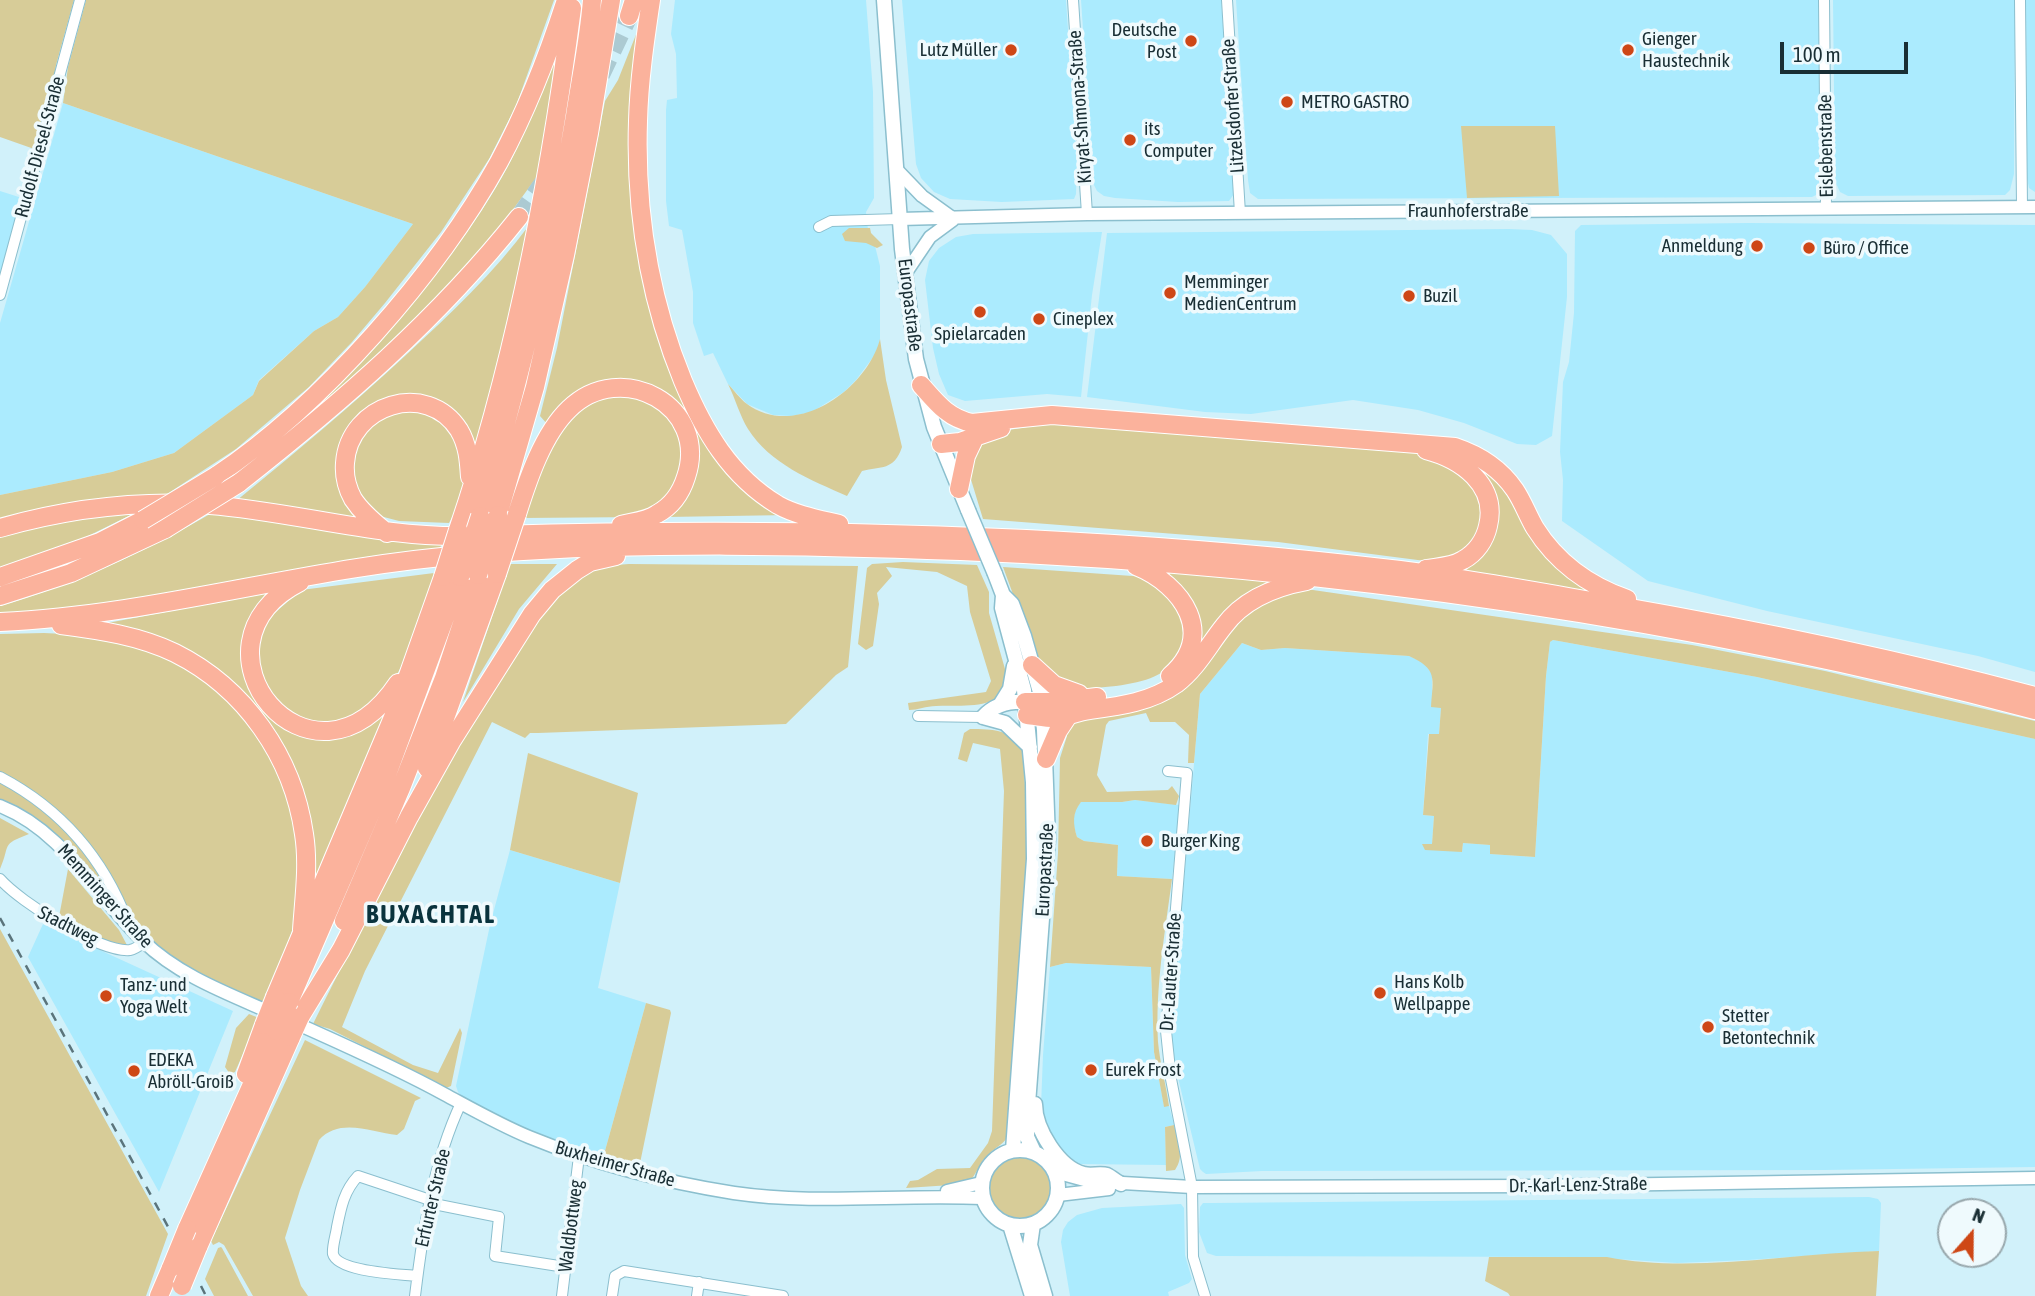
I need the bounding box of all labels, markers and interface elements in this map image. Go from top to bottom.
place label: Deutsche Post [1112,19,1177,63]
place label: Gienger Haustechnik [1642,28,1730,72]
scale bar [1783,28,1911,72]
street label: Kiryat-Shmona-Straße [1063,30,1097,184]
marker: Deutsche Post [1183,33,1199,49]
street label: Litzelsdorfer Straße [1217,38,1249,174]
place label: Lutz Müller [920,39,997,61]
marker: Lutz Müller [1003,42,1019,58]
marker: Gienger Haustechnik [1620,42,1636,58]
text: 100 m [1793,42,1841,66]
street label: Rudolf-Diesel-Straße [10,74,70,220]
place label: METRO GASTRO [1301,91,1409,113]
marker: METRO GASTRO [1279,94,1295,110]
street label: Eislebenstraße [1814,94,1838,198]
place label: its Computer [1144,118,1213,162]
marker: its Computer [1122,132,1138,148]
street label: Fraunhoferstraße [1407,200,1529,222]
place label: Anmeldung [1662,235,1743,257]
place label: Büro / Office [1823,237,1909,259]
marker: Anmeldung [1749,238,1765,254]
marker: Büro / Office [1801,240,1817,256]
street label: Europastraße [893,257,927,353]
place label: Memminger MedienCentrum [1184,271,1297,315]
marker: Memminger MedienCentrum [1162,285,1178,301]
place label: Buzil [1423,285,1457,307]
marker: Buzil [1401,288,1417,304]
marker: Spielarcaden [972,304,988,320]
place label: Cineplex [1053,308,1114,330]
marker: Cineplex [1031,311,1047,327]
place label: Spielarcaden [934,323,1026,345]
street label: Europastraße [1031,823,1059,917]
place label: Burger King [1161,830,1240,852]
marker: Burger King [1139,833,1155,849]
street label: Memminger Straße [52,839,158,953]
district label: BUXACHTAL [367,899,495,931]
street label: Stadtweg [34,901,102,951]
street label: Dr.-Lauter-Straße [1156,912,1186,1032]
place label: Hans Kolb Wellpappe [1394,971,1470,1015]
place label: Tanz- und Yoga Welt [120,974,188,1018]
marker: Hans Kolb Wellpappe [1372,985,1388,1001]
marker: Tanz- und Yoga Welt [98,988,114,1004]
place label: Stetter Betontechnik [1722,1005,1815,1049]
marker: Stetter Betontechnik [1700,1019,1716,1035]
place label: EDEKA Abröll-Groiß [148,1049,234,1093]
place label: Eurek Frost [1105,1059,1181,1081]
marker: Eurek Frost [1083,1062,1099,1078]
marker: EDEKA Abröll-Groiß [126,1063,142,1079]
street label: Buxheimer Straße [552,1136,678,1192]
street label: Erfurter Straße [411,1146,455,1250]
street label: Dr.-Karl-Lenz-Straße [1508,1172,1648,1198]
street label: Waldbottweg [554,1179,588,1273]
north arrow [1937,1198,2007,1268]
text: N [1970,1203,1988,1228]

